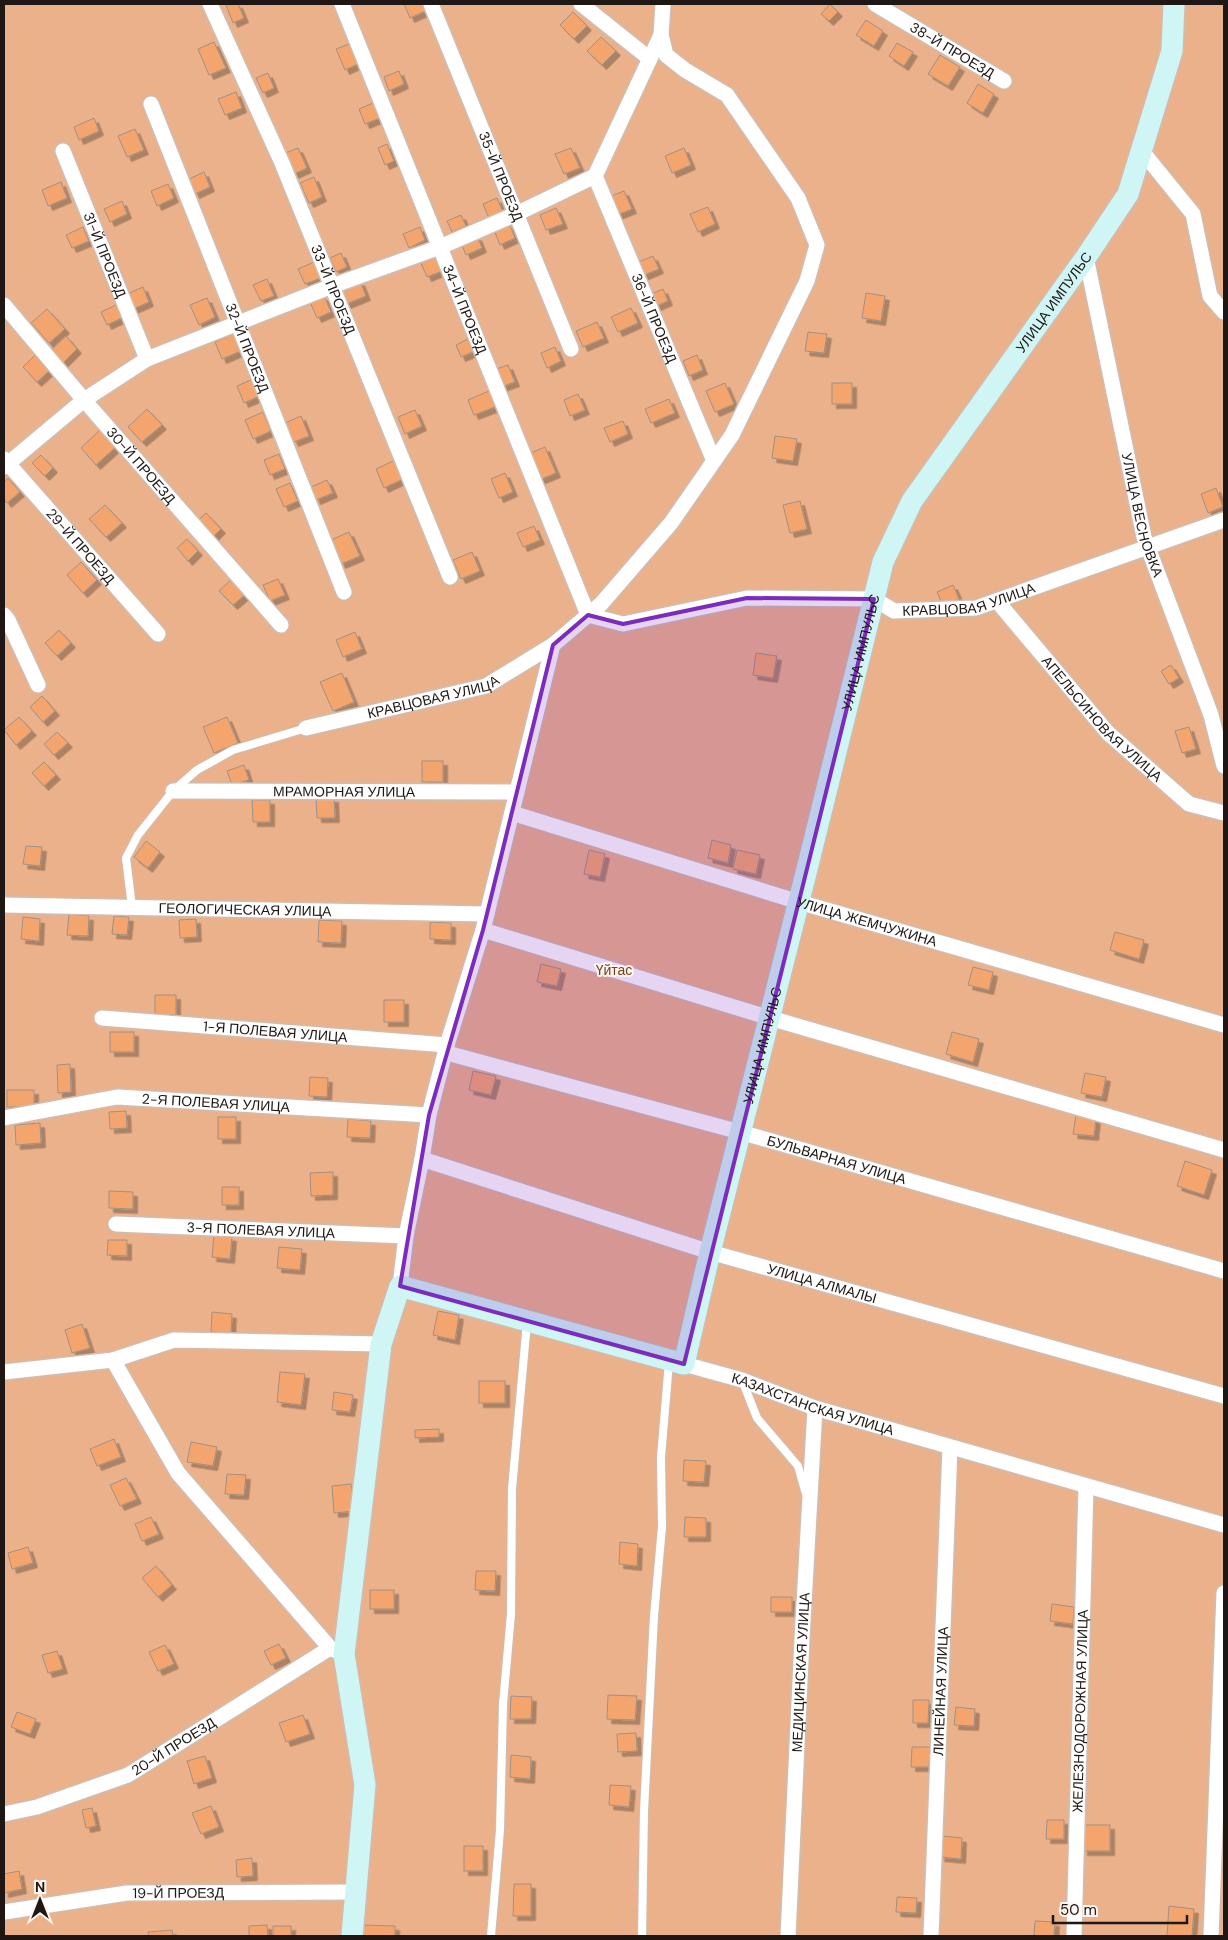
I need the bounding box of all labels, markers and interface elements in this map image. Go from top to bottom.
street label: 38-Й ПРОЕЗД [907,18,998,83]
street label: 35-Й ПРОЕЗД [475,129,527,224]
street label: 31-Й ПРОЕЗД [80,209,130,301]
street label: 33-Й ПРОЕЗД [307,242,360,337]
street label: УЛИЦА ИМПУЛЬС [1012,248,1096,356]
street label: 34-Й ПРОЕЗД [439,262,491,357]
street label: 36-Й ПРОЕЗД [628,271,681,366]
street label: 32-Й ПРОЕЗД [222,300,273,395]
street label: 30-Й ПРОЕЗД [103,423,180,508]
street label: УЛИЦА ВЕСНОВКА [1118,451,1167,580]
street label: 29-Й ПРОЕЗД [42,504,119,588]
street label: КРАВЦОВАЯ УЛИЦА [902,579,1038,620]
street label: УЛИЦА ИМПУЛЬС [837,592,884,713]
street label: АПЕЛЬСИНОВАЯ УЛИЦА [1038,652,1166,786]
street label: КРАВЦОВАЯ УЛИЦА [365,671,503,722]
street label: МРАМОРНАЯ УЛИЦА [273,782,416,801]
street label: УЛИЦА ЖЕМЧУЖИНА [794,893,940,951]
street label: ГЕОЛОГИЧЕСКАЯ УЛИЦА [158,899,332,920]
park label: Үйтас [596,961,632,979]
street label: УЛИЦА ИМПУЛЬС [739,985,786,1106]
street label: 1-Я ПОЛЕВАЯ УЛИЦА [203,1017,349,1046]
street label: 2-Я ПОЛЕВАЯ УЛИЦА [141,1089,291,1116]
street label: БУЛЬВАРНАЯ УЛИЦА [765,1131,909,1188]
street label: 3-Я ПОЛЕВАЯ УЛИЦА [186,1218,336,1242]
street label: УЛИЦА АЛМАЛЫ [765,1259,879,1307]
street label: КАЗАХСТАНСКАЯ УЛИЦА [730,1369,897,1439]
street label: МЕДИЦИНСКАЯ УЛИЦА [788,1591,814,1753]
street label: ЖЕЛЕЗНОДОРОЖНАЯ УЛИЦА [1068,1609,1092,1813]
street label: ЛИНЕЙНАЯ УЛИЦА [929,1625,952,1756]
street label: 20-Й ПРОЕЗД [128,1713,219,1779]
north arrow [15,1875,65,1925]
text: N [35,1878,45,1896]
street label: 19-Й ПРОЕЗД [133,1884,225,1902]
scale bar [1053,1892,1187,1924]
text: 50 m [1060,1900,1097,1920]

